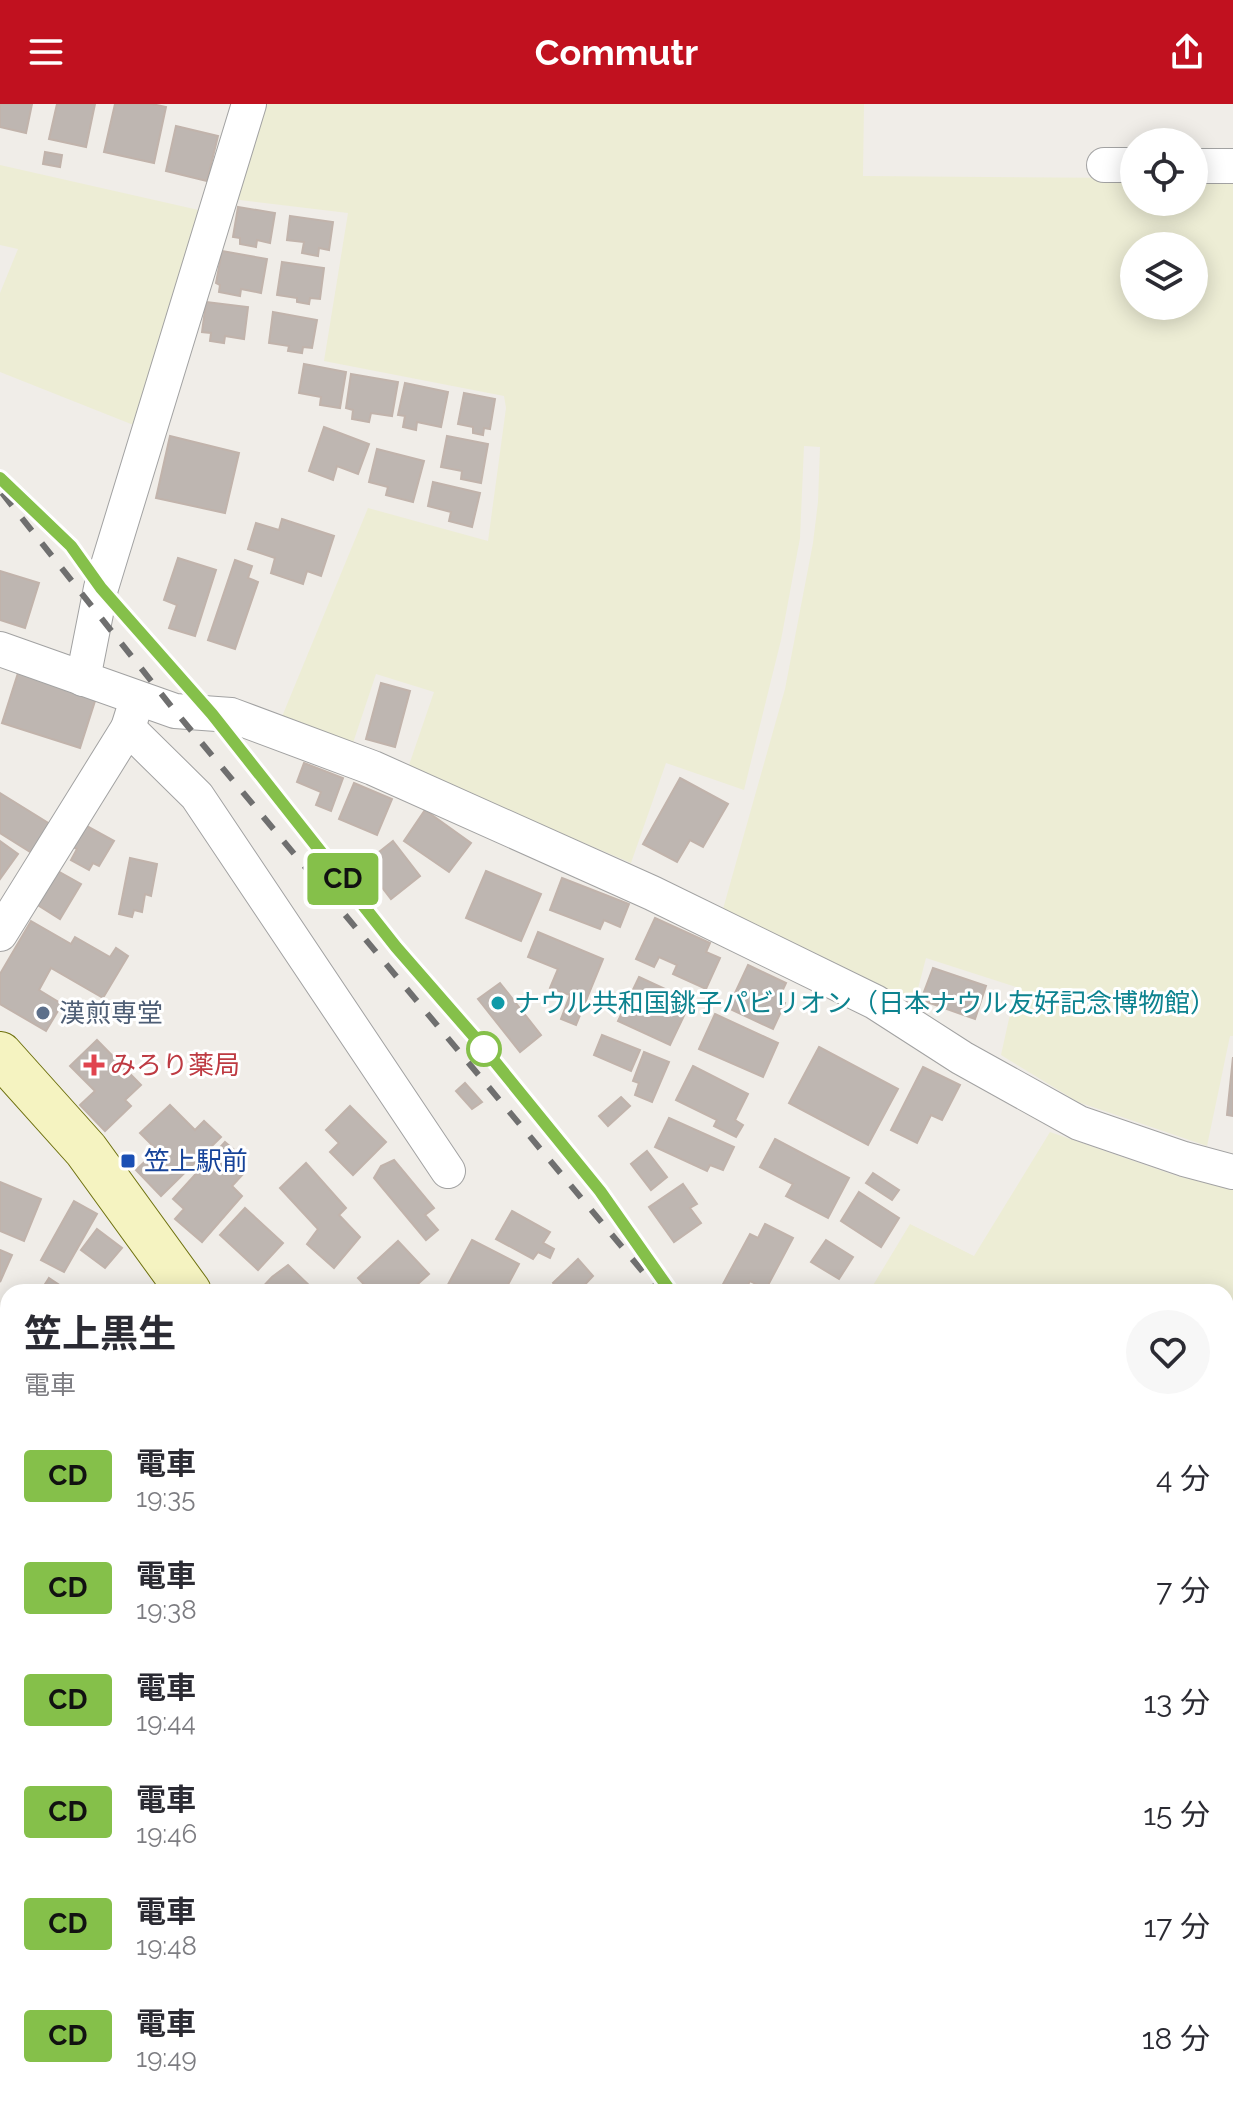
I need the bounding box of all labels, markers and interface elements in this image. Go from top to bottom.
icon: menu [24,30,68,74]
icon: share [1165,30,1209,74]
text: Commutr [535,31,698,73]
map controls [1120,128,1208,320]
button: locate [1120,128,1208,216]
button: layers [1120,232,1208,320]
line badge: CD [307,853,379,905]
text: CD [323,862,363,895]
place label: ナウル共和国銚子パビリオン（日本ナウル友好記念博物館） [514,988,1216,1018]
marker: ナウル共和国銚子パビリオン（日本ナウル友好記念博物館） [489,994,507,1012]
place label: 漢煎専堂 [59,998,163,1028]
marker: 漢煎専堂 [34,1004,52,1022]
unlabelled marker [467,1032,501,1066]
place label: みろり薬局 [110,1050,240,1080]
marker: みろり薬局 [85,1056,103,1074]
place label: 笠上駅前 [144,1146,248,1176]
marker: 笠上駅前 [119,1152,137,1170]
button: heart [1126,1310,1210,1394]
text: 笠上黒生 [24,1311,176,1356]
text: 電車 [24,1370,76,1400]
text: 電車 [136,1446,196,1481]
text: CD [48,1459,88,1492]
text: 4 分 [1156,1461,1210,1496]
text: 19:35 [136,1483,195,1513]
text: 電車 [136,1558,196,1593]
text: CD [48,1571,88,1604]
text: 7 分 [1156,1573,1210,1608]
text: 19:38 [136,1595,197,1625]
text: 電車 [136,1670,196,1705]
text: CD [48,1683,88,1716]
text: 13 分 [1143,1685,1210,1720]
text: 19:44 [136,1707,196,1737]
text: 電車 [136,1782,196,1817]
text: CD [48,1795,88,1828]
text: 15 分 [1143,1797,1210,1832]
text: 19:46 [136,1819,197,1849]
text: 電車 [136,1894,196,1929]
text: CD [48,1907,88,1940]
text: 17 分 [1144,1909,1210,1944]
text: 19:48 [136,1931,197,1961]
text: 電車 [136,2006,196,2041]
text: CD [48,2019,88,2052]
text: 18 分 [1142,2021,1210,2056]
text: 19:49 [136,2043,197,2073]

